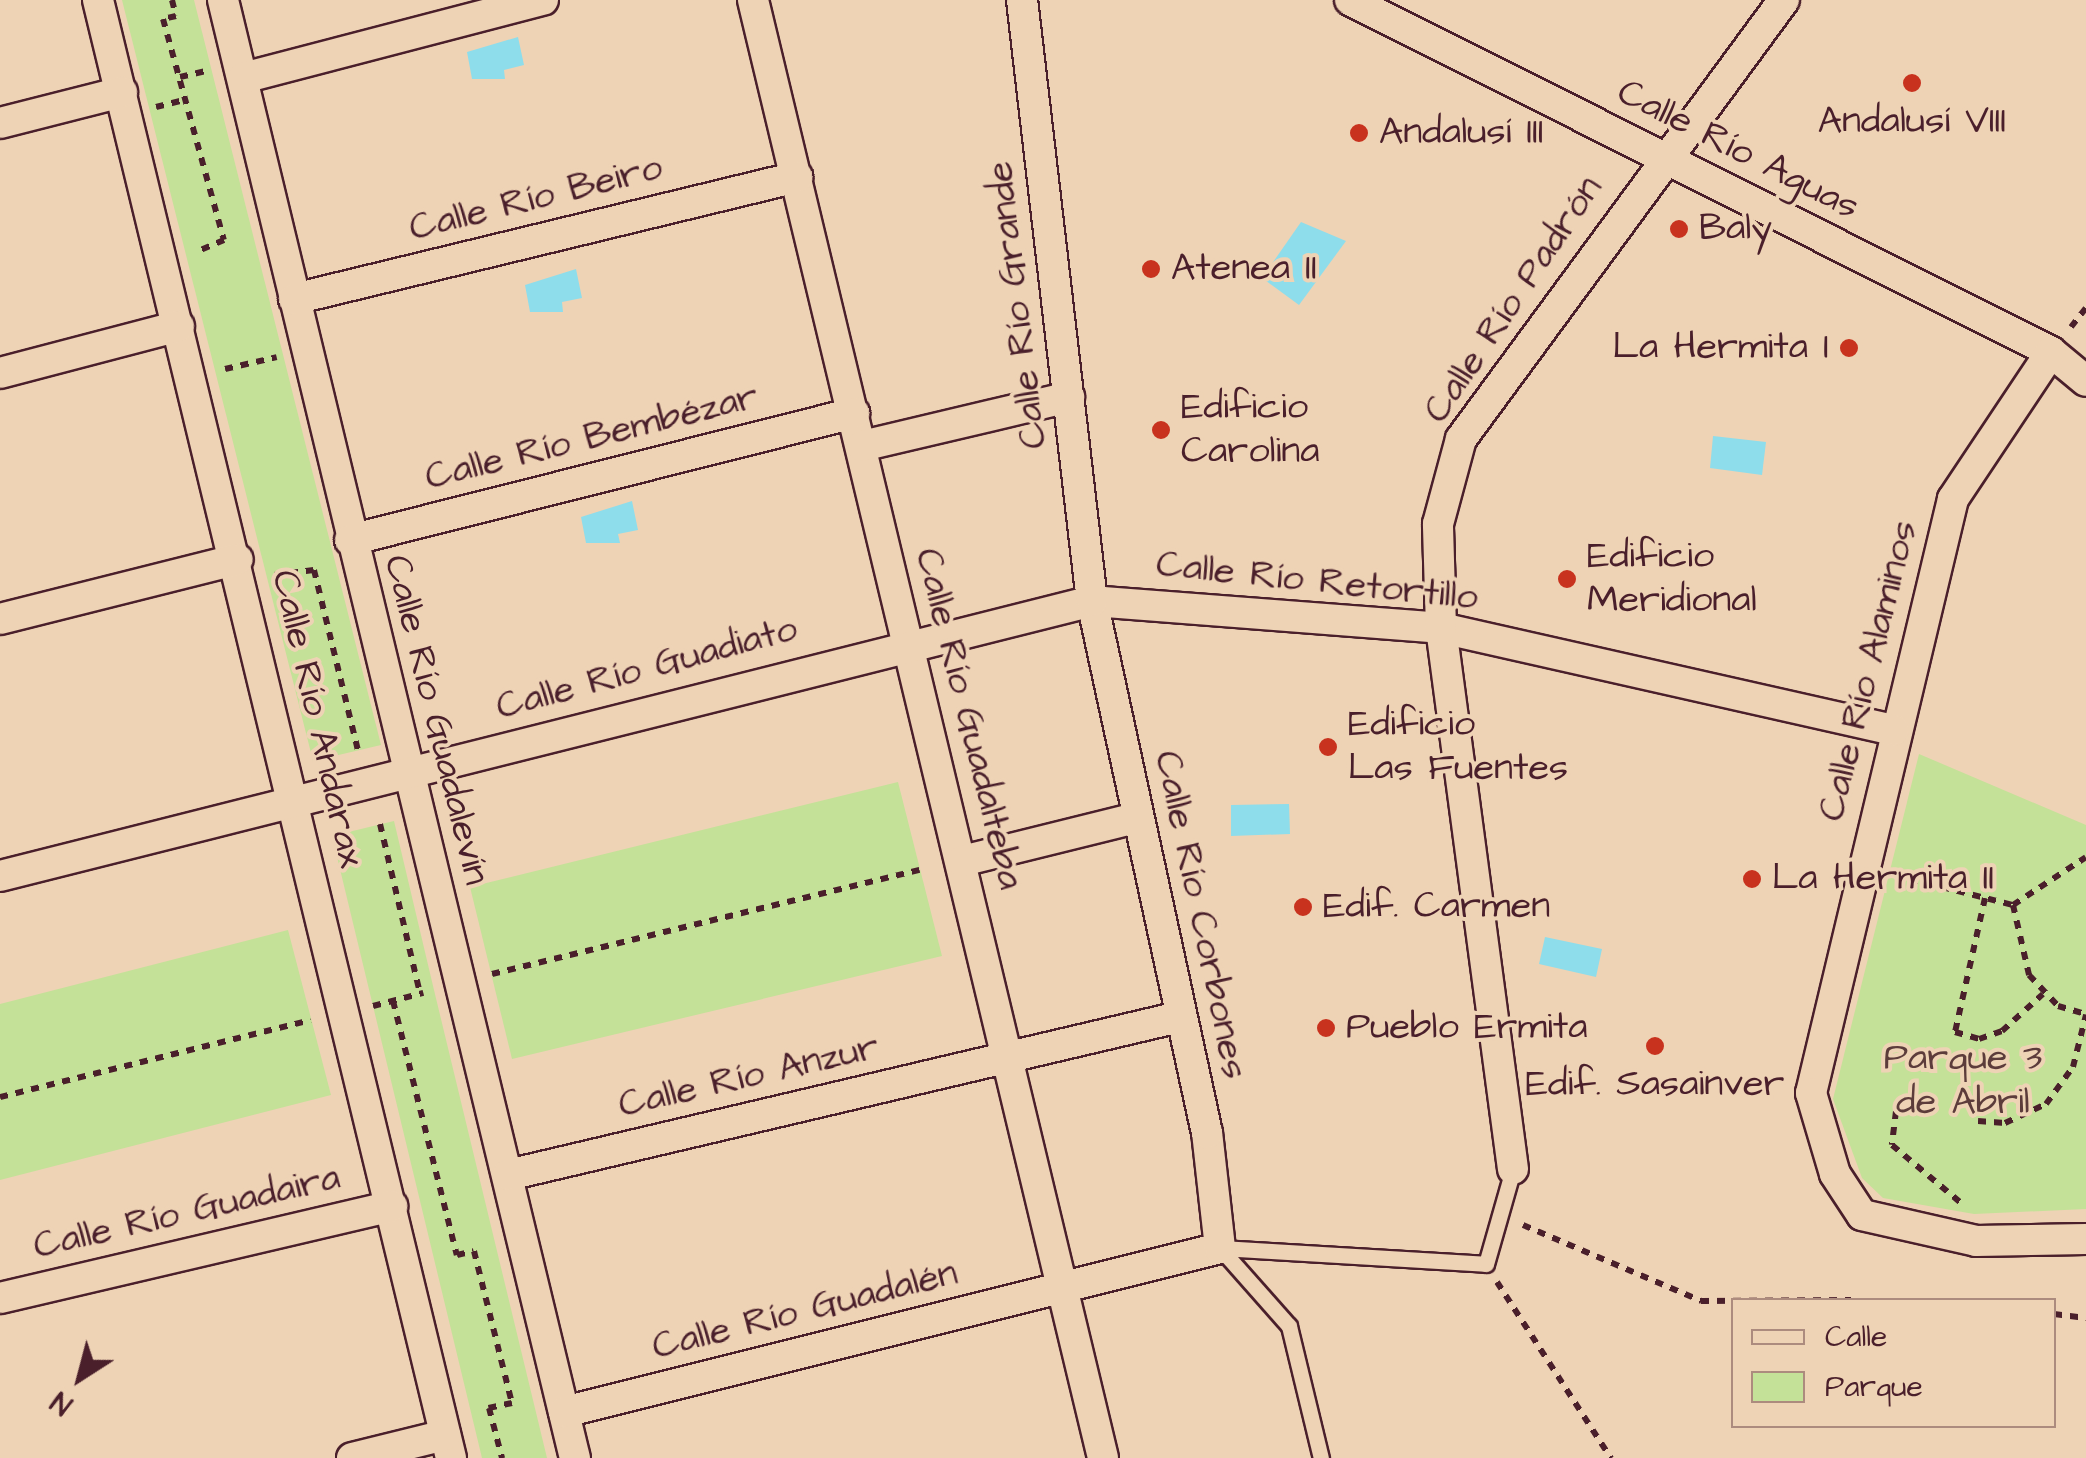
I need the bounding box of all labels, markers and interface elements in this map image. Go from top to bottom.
street label: Calle Río Aguas [1610,70,1866,230]
marker: Andalusí VIII [1901,72,1923,94]
place label: Andalusí VIII [1818,99,2006,145]
place label: Andalusí III [1379,110,1544,156]
marker: Andalusí III [1348,122,1370,144]
street label: Calle Río Beiro [405,146,667,252]
street label: Calle Río Grande [978,159,1058,451]
street label: Calle Río Padrón [1415,168,1613,432]
place label: Baly [1699,206,1772,252]
marker: Baly [1668,218,1690,240]
place label: Atenea II [1171,246,1317,292]
marker: Atenea II [1140,258,1162,280]
place label: La Hermita I [1613,325,1829,371]
marker: La Hermita I [1838,337,1860,359]
street label: Calle Río Bembézar [421,375,763,501]
place label: Edificio Carolina [1181,385,1320,474]
marker: Edificio Carolina [1150,419,1172,441]
street label: Calle Río Alaminos [1810,516,1928,826]
place label: Edificio Meridional [1587,534,1757,624]
street label: Calle Río Retortillo [1154,542,1480,622]
street label: Calle Río Guadalteba [904,544,1032,894]
street label: Calle Río Guadalevín [373,550,499,890]
street label: Calle Río Andarax [261,566,373,872]
marker: Edificio Meridional [1556,568,1578,590]
street label: Calle Río Guadiato [492,607,802,731]
place label: Edificio Las Fuentes [1348,702,1568,792]
marker: Edificio Las Fuentes [1317,736,1339,758]
street label: Calle Río Corbones [1143,747,1257,1083]
place label: La Hermita II [1772,856,1994,902]
marker: La Hermita II [1741,868,1763,890]
place label: Edif. Carmen [1323,884,1550,930]
marker: Edif. Carmen [1292,896,1314,918]
place label: Pueblo Ermita [1346,1005,1587,1051]
marker: Pueblo Ermita [1315,1017,1337,1039]
street label: Calle Río Anzur [614,1025,884,1129]
marker: Edif. Sasainver [1644,1035,1666,1057]
park label: Parque 3 de Abril [1884,1036,2042,1126]
place label: Edif. Sasainver [1526,1062,1784,1108]
street label: Calle Río Guadaira [29,1156,345,1270]
street label: Calle Río Guadalén [648,1251,962,1371]
legend [1731,1298,2056,1428]
text: Calle [1825,1316,1887,1358]
north arrow [30,1328,130,1428]
text: Parque [1825,1366,1923,1408]
text: N [44,1382,81,1424]

